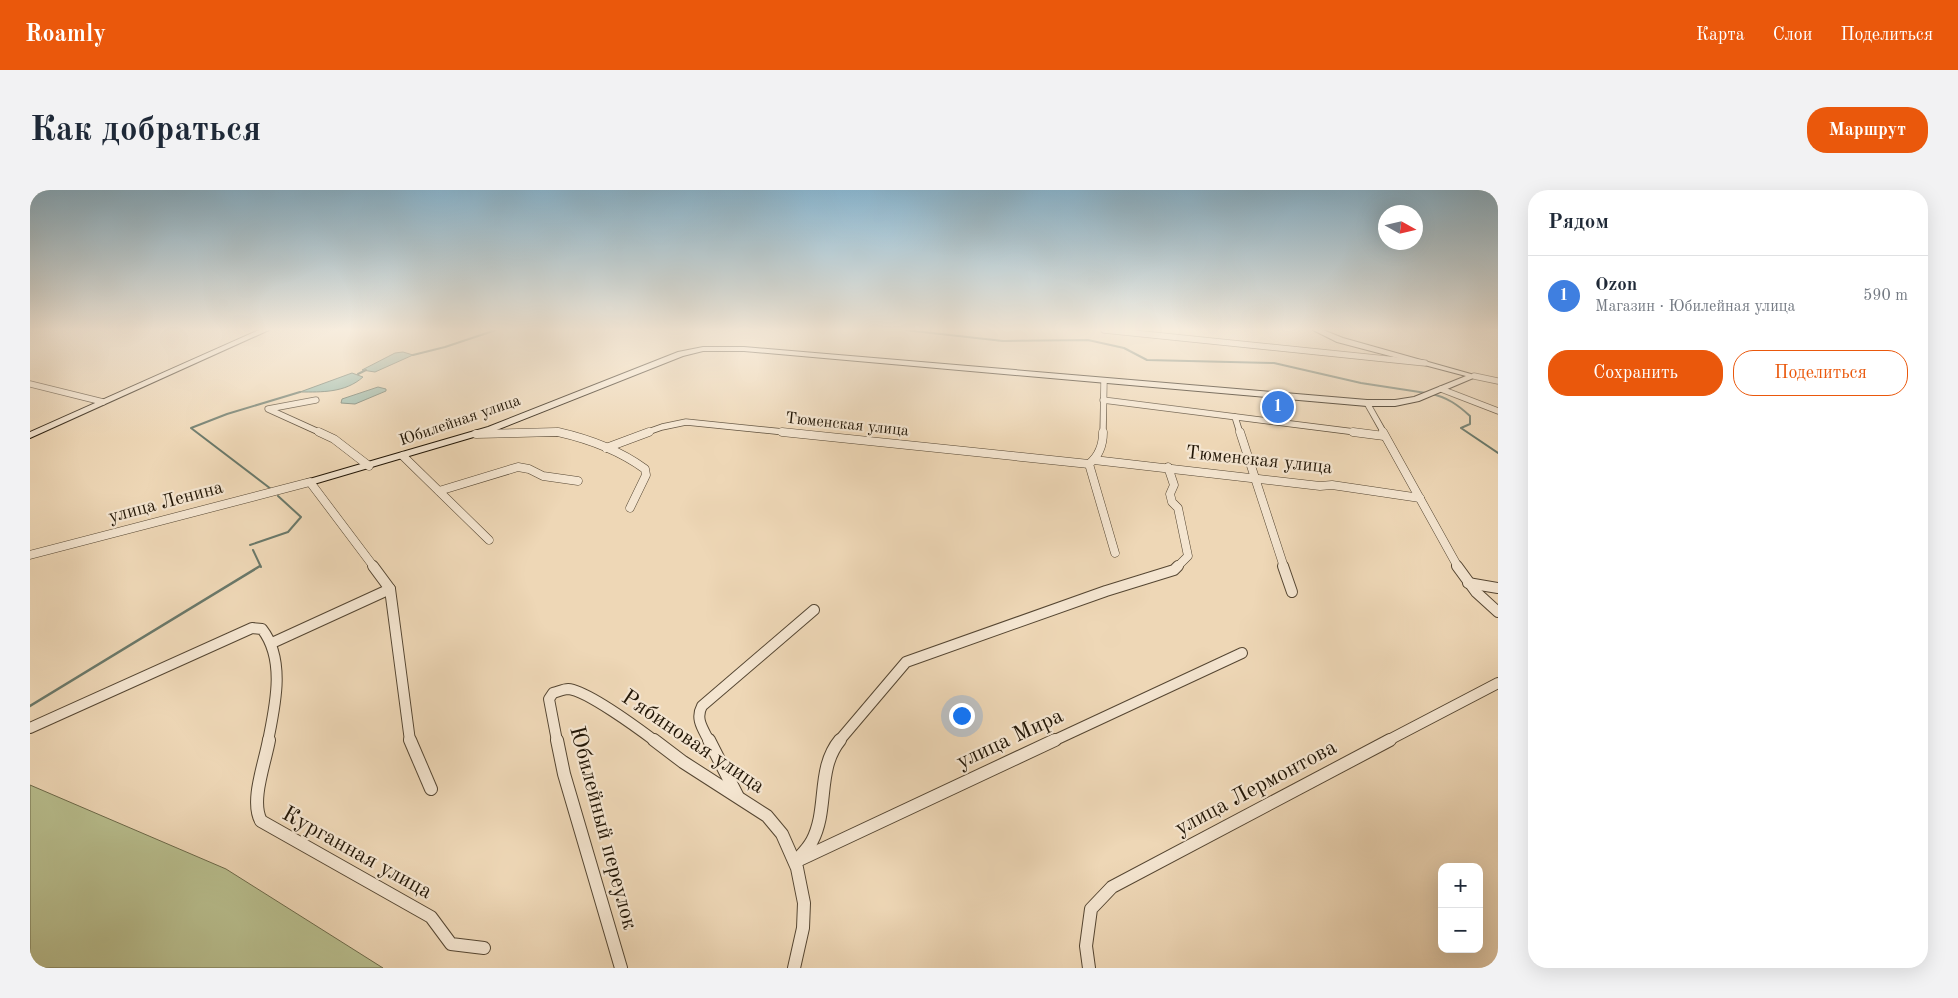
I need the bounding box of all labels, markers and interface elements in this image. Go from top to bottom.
text: Roamly [25,23,106,47]
text: Карта [1696,26,1745,44]
text: Слои [1773,26,1812,44]
text: Поделиться [1840,26,1933,44]
button: Маршрут [1807,107,1928,153]
text: Как добраться [30,113,261,148]
north arrow [1378,205,1423,250]
text: Рядом [1548,212,1609,233]
text: Ozon [1595,276,1637,295]
text: 1 [1559,288,1569,304]
text: 590 m [1863,288,1908,304]
text: Магазин · Юбилейная улица [1595,299,1795,315]
button: Сохранить [1548,350,1723,396]
button: Поделиться [1733,350,1908,396]
pin: 1 [1262,388,1294,426]
street label: Юбилейная улица [397,393,523,449]
street label: Тюменская улица [784,411,910,439]
street label: Тюменская улица [1185,444,1334,478]
street label: улица Ленина [107,478,226,527]
street label: Рябиновая улица [617,686,769,798]
your location [949,703,975,729]
street label: улица Мира [953,705,1067,773]
street label: Юбилейный переулок [565,724,641,932]
street label: улица Лермонтова [1172,736,1340,840]
street label: Курганная улица [278,803,436,903]
map controls [1438,863,1483,953]
button: + [1438,863,1483,908]
button: − [1438,908,1483,953]

